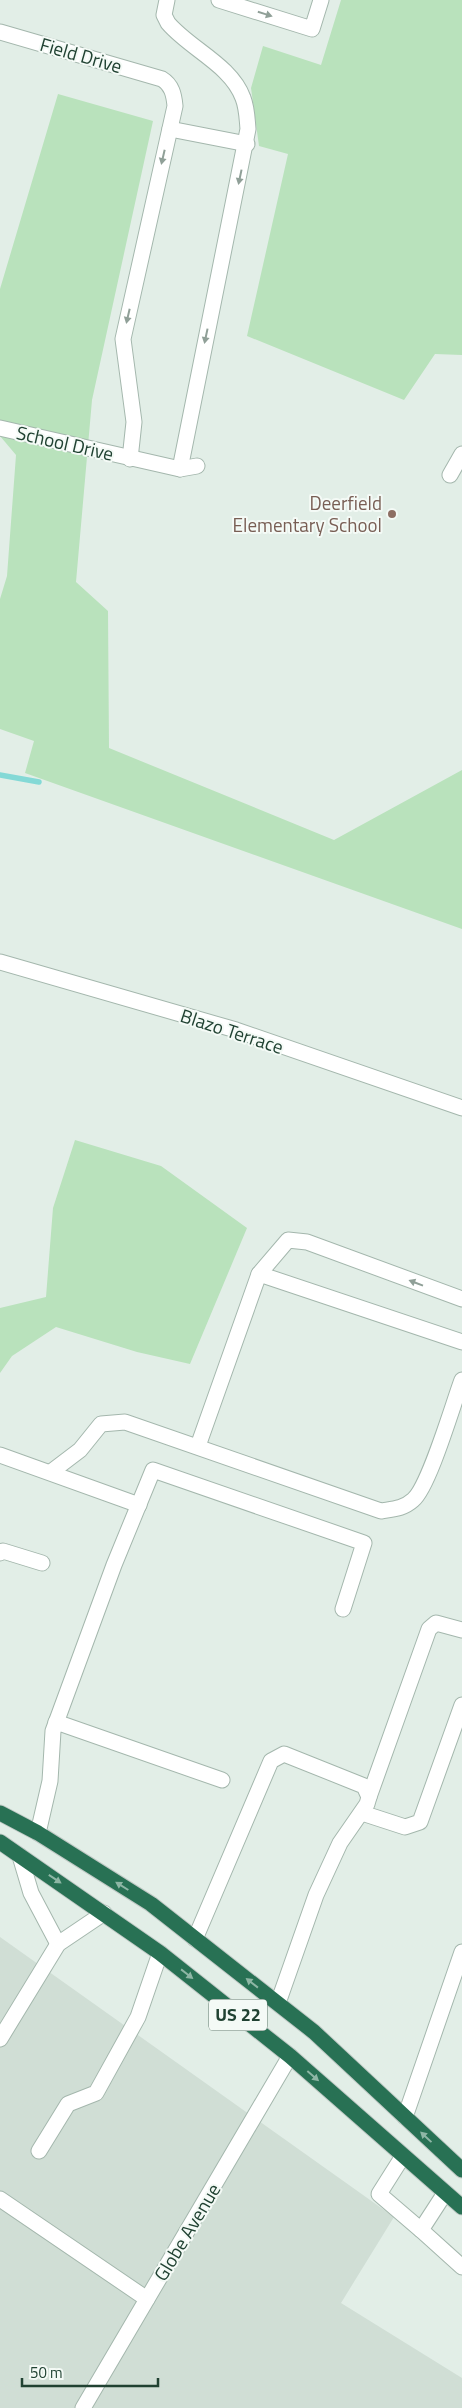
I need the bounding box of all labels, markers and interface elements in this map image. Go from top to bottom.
one-way arrow [258,11,273,19]
street label: Field Drive [37,29,125,80]
one-way arrow [159,149,167,165]
one-way arrow [236,169,244,184]
one-way arrow [124,308,132,323]
one-way arrow [202,328,210,344]
street label: School Drive [14,417,117,468]
place label: Deerfield Elementary School [233,488,382,539]
marker: Deerfield Elementary School [386,508,398,520]
street label: Blazo Terrace [177,1000,287,1061]
one-way arrow [408,1279,423,1287]
one-way arrow [48,1875,62,1884]
one-way arrow [116,1881,129,1890]
one-way arrow [180,1969,193,1980]
one-way arrow [246,1978,259,1989]
road number: US 22 [209,2000,267,2030]
one-way arrow [307,2071,320,2082]
one-way arrow [421,2131,433,2143]
street label: Globe Avenue [146,2177,227,2286]
scale bar [22,2356,159,2388]
text: 50 m [30,2361,63,2384]

